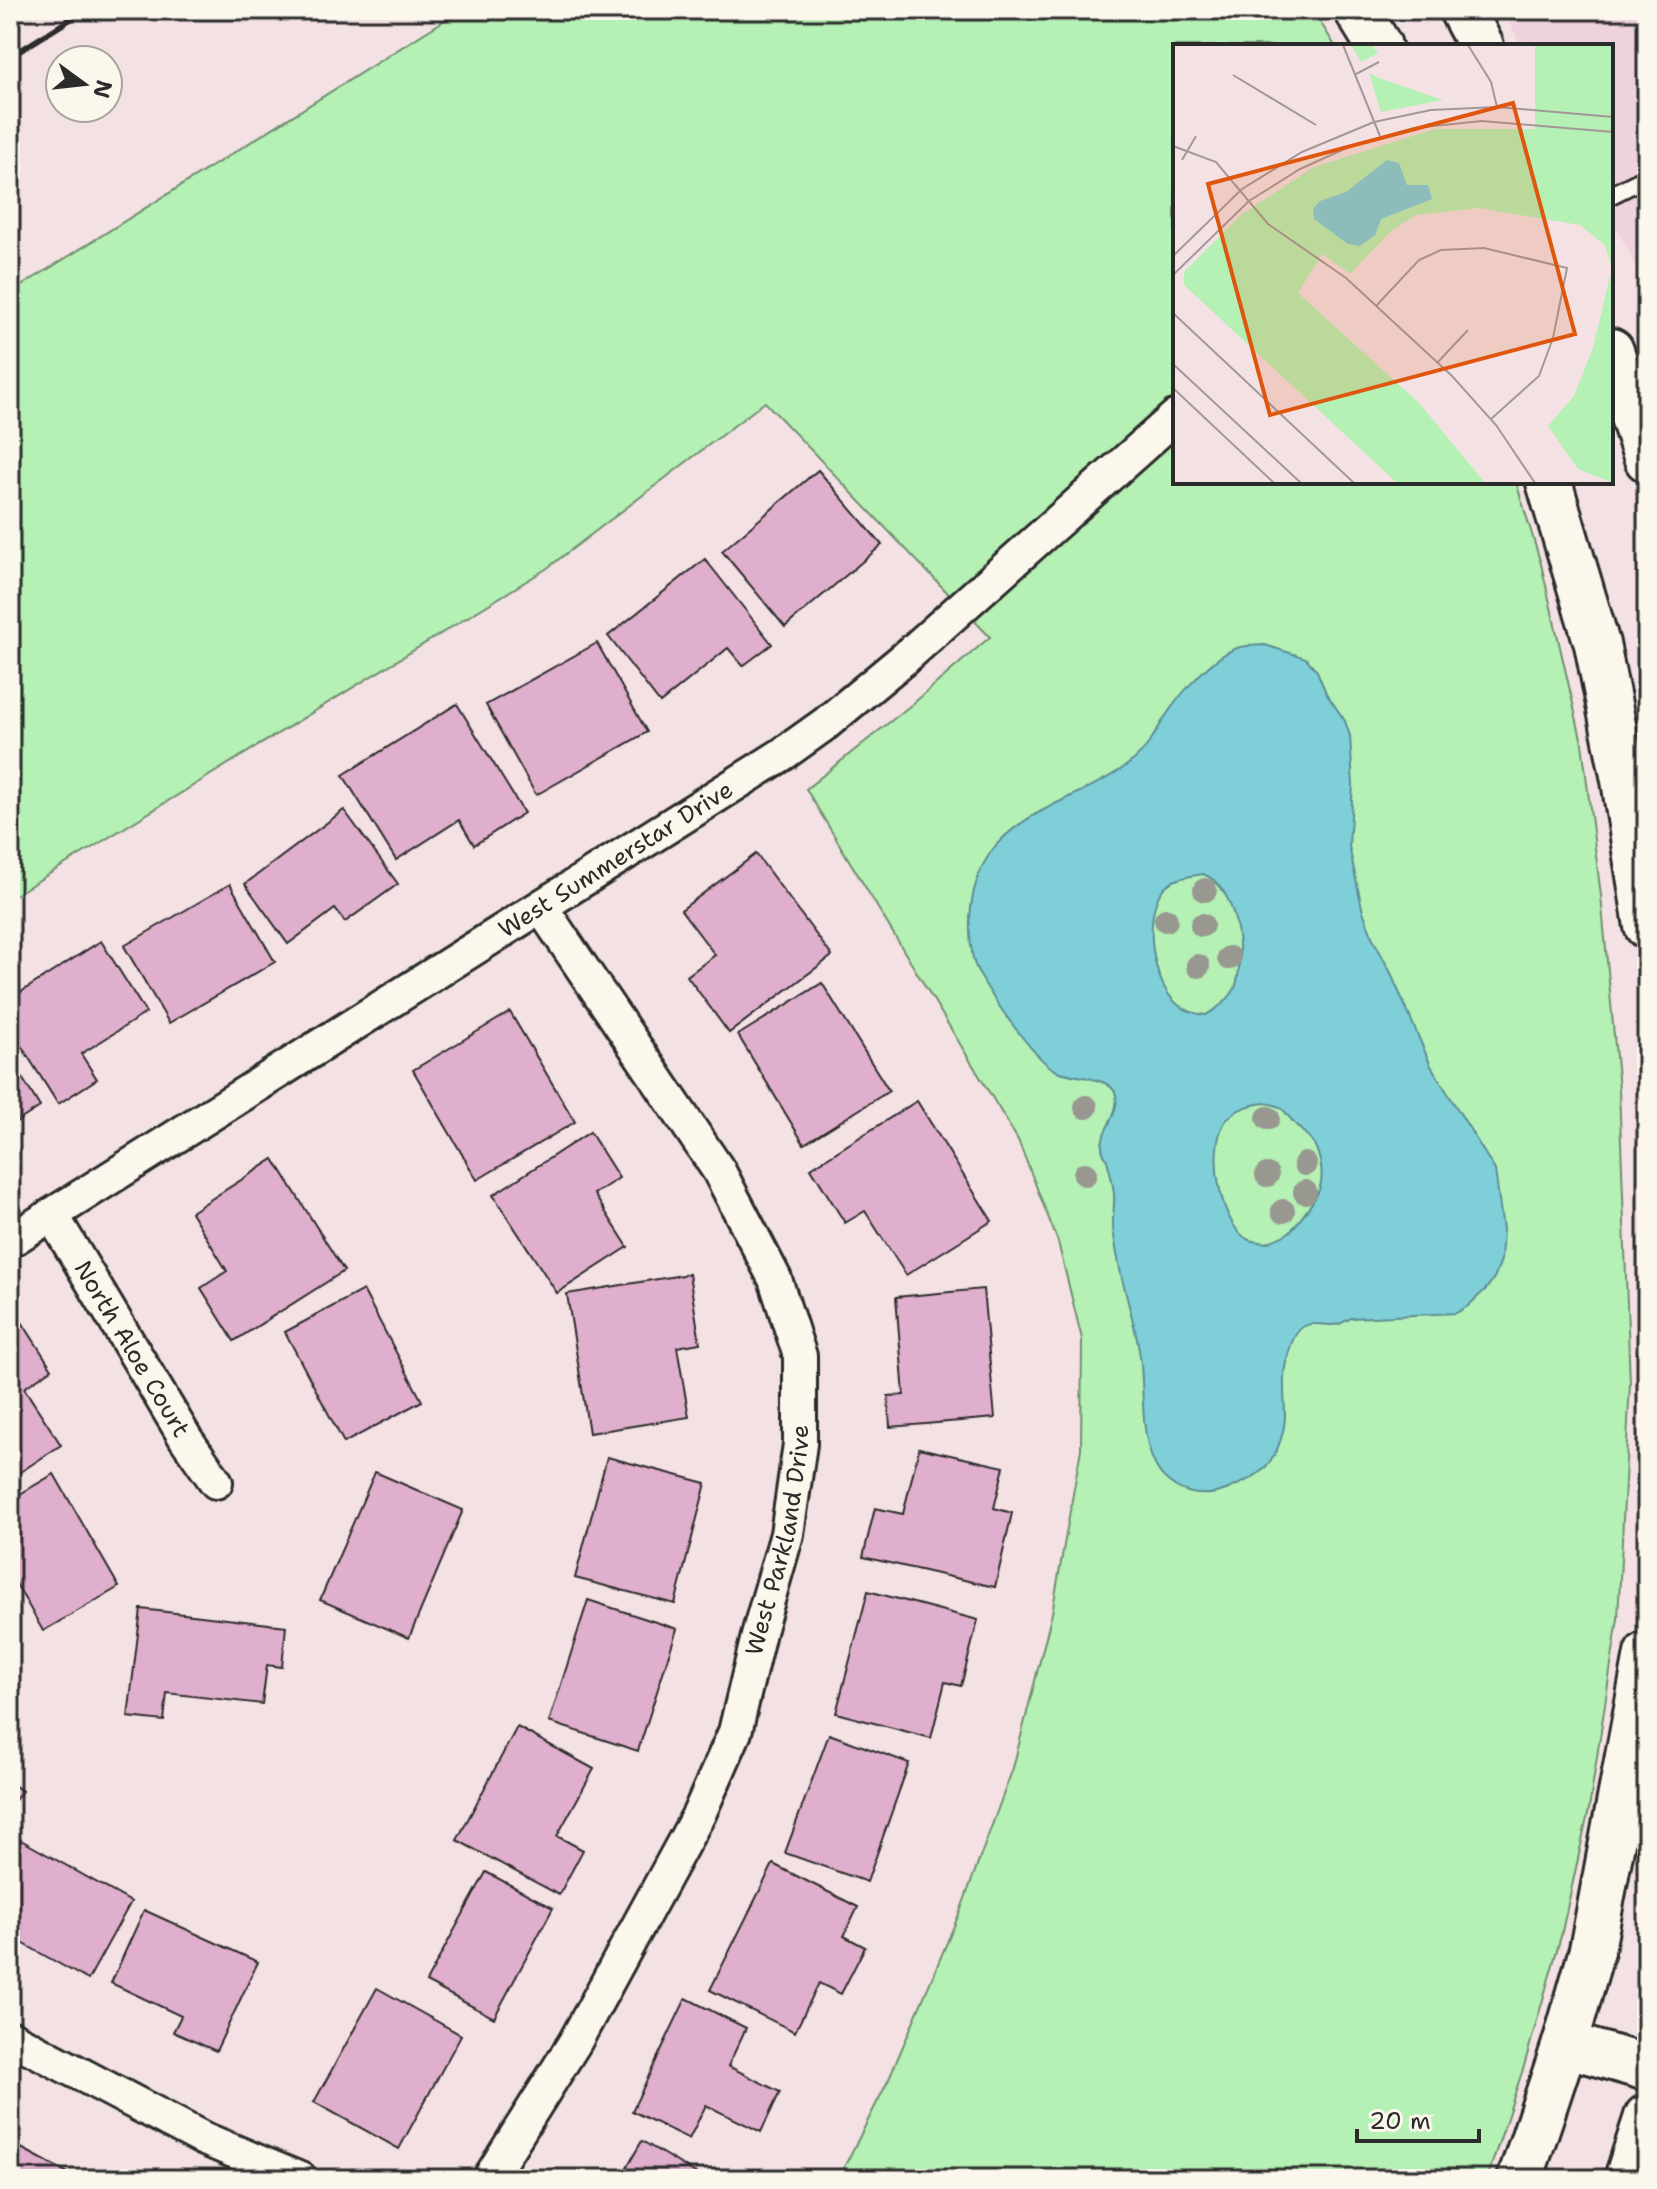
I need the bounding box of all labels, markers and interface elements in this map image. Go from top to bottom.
north arrow [44,44,124,124]
inset map [1173,44,1613,484]
text: N [87,77,119,101]
street label: West Summerstar Drive [493,774,739,945]
street label: North Aloe Court [67,1255,197,1443]
street label: West Parkland Drive [738,1425,817,1659]
scale bar [1357,2093,1479,2143]
text: 20 m [1369,2105,1431,2137]

